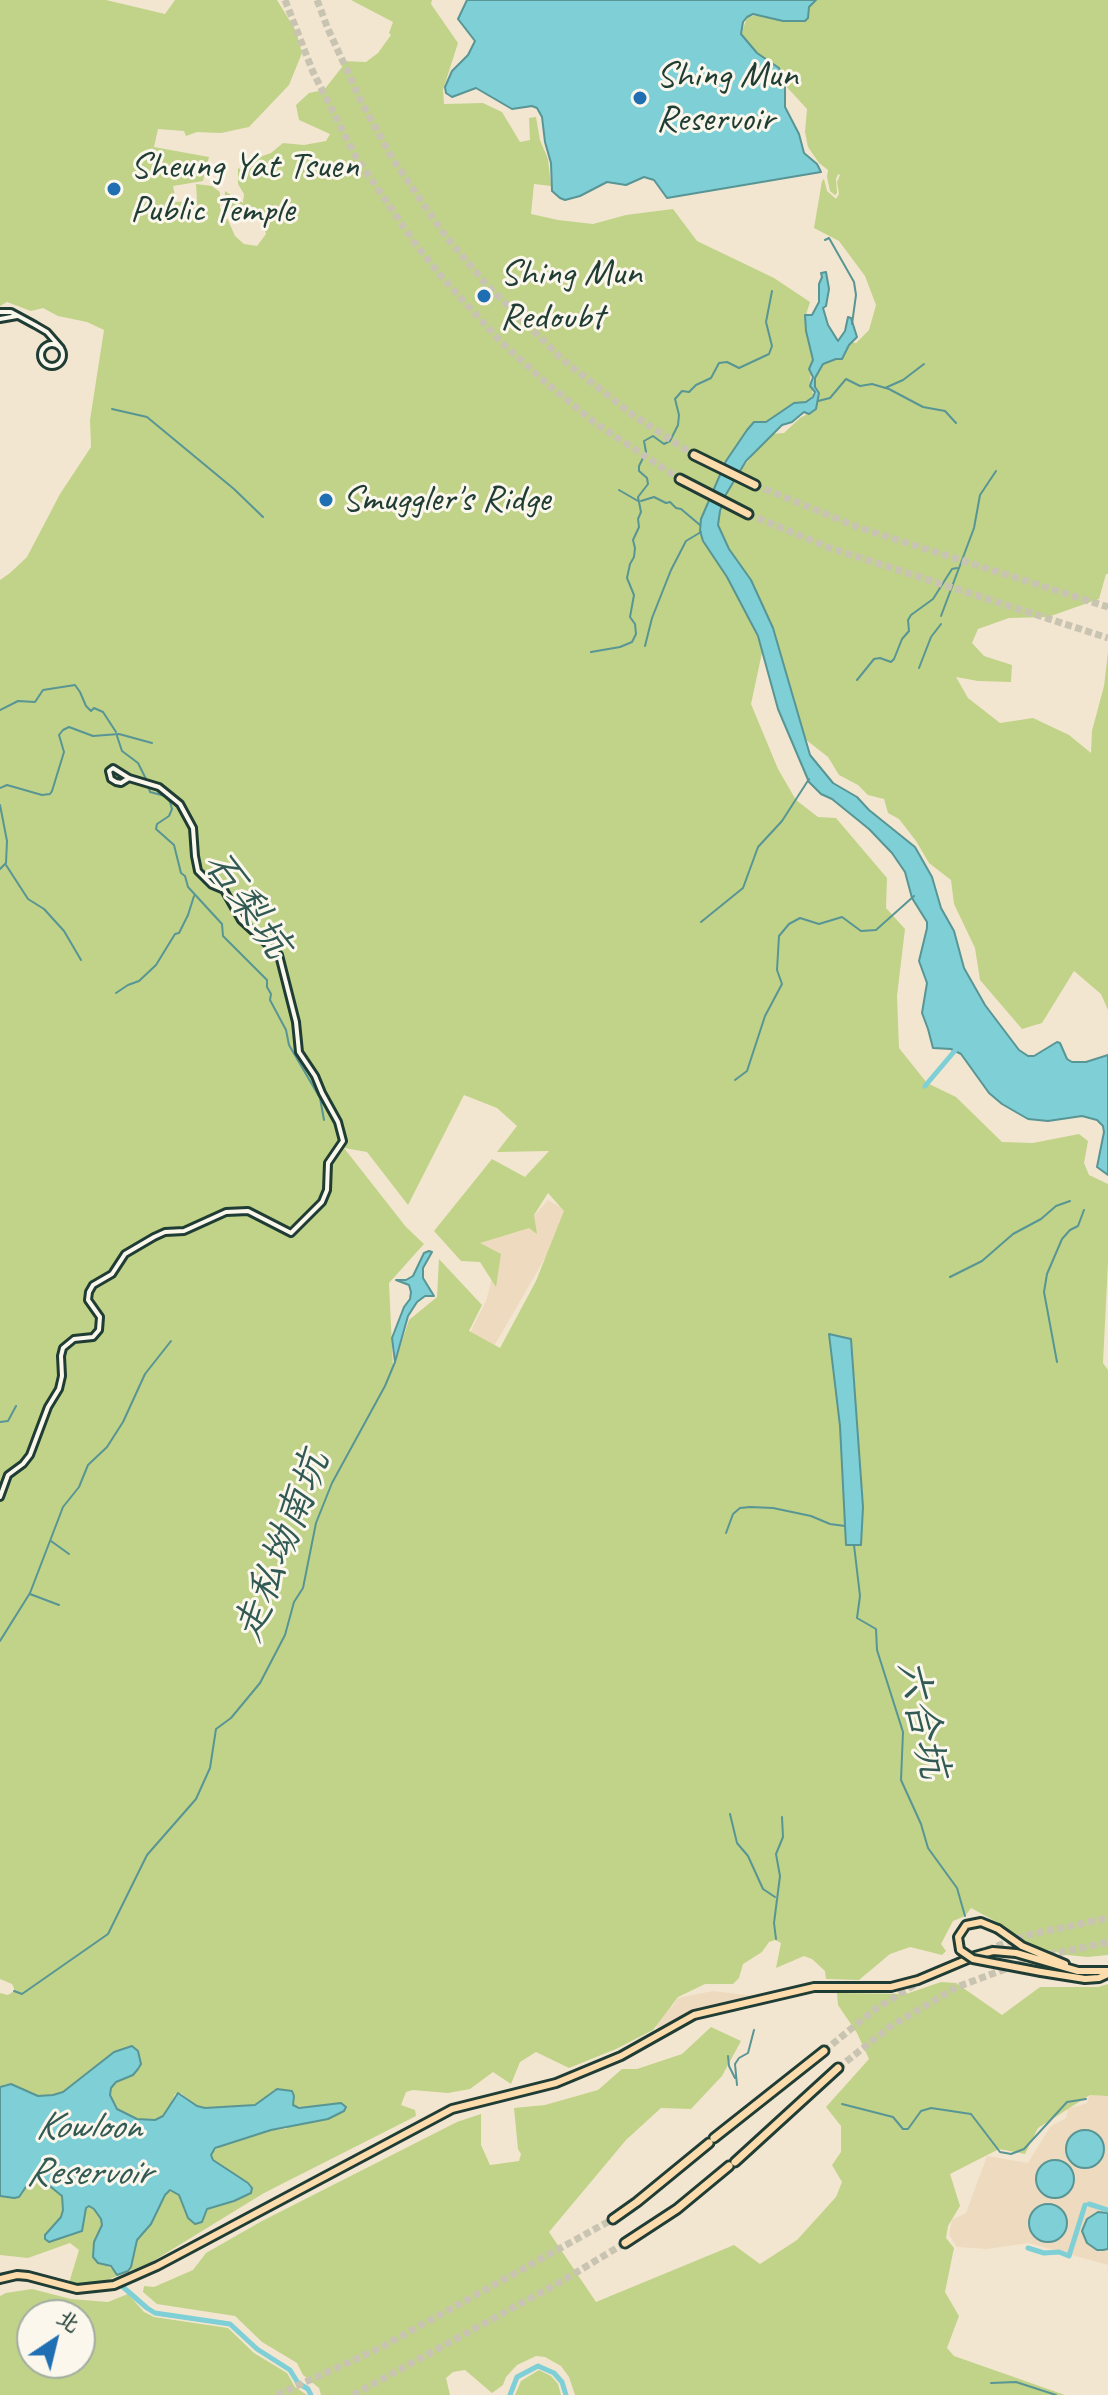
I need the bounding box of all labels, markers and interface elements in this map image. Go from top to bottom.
place label: Shing Mun Reservoir [656,53,798,142]
marker: Shing Mun Reservoir [631,89,649,107]
place label: Sheung Yat Tsuen Public Temple [130,144,359,234]
marker: Sheung Yat Tsuen Public Temple [105,180,123,198]
place label: Shing Mun Redoubt [500,251,642,340]
marker: Shing Mun Redoubt [475,287,493,305]
place label: Smuggler's Ridge [342,477,550,523]
marker: Smuggler's Ridge [317,491,335,509]
water label: 石梨坑 [192,842,300,968]
water label: 走私坳南坑 [225,1445,341,1649]
water label: 六合坑 [885,1655,957,1783]
water label: Kowloon Reservoir [26,2104,150,2198]
north arrow [16,2299,96,2379]
text: 北 [52,2303,86,2339]

